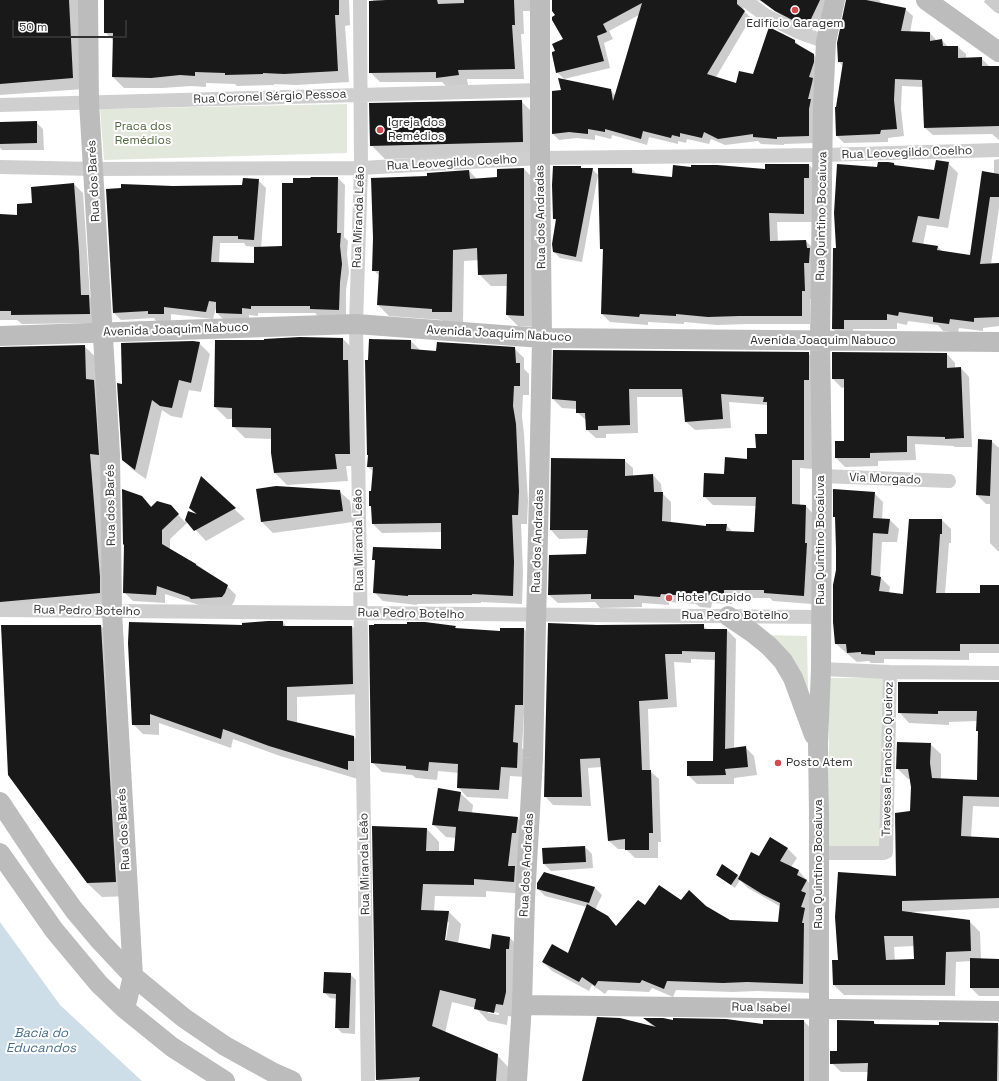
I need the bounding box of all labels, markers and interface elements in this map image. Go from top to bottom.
marker: Edifício Garagem [790,5,800,15]
scale bar [14,12,129,38]
place label: Edifício Garagem [746,17,844,31]
text: 50 m [19,19,47,35]
street label: Rua Coronel Sérgio Pessoa [193,87,347,107]
place label: Igreja dos Remédios [388,116,445,144]
park label: Praca dos Remédios [115,120,171,148]
marker: Igreja dos Remédios [375,125,385,135]
street label: Rua dos Barés [85,140,103,222]
street label: Rua Leovegildo Coelho [841,144,973,162]
street label: Rua Quintino Bocaiuva [814,151,830,281]
street label: Rua Leovegildo Coelho [386,152,518,174]
street label: Rua dos Andradas [533,165,549,269]
street label: Rua Miranda Leão [350,166,368,268]
street label: Avenida Joaquim Nabuco [103,320,249,340]
street label: Avenida Joaquim Nabuco [426,323,572,345]
street label: Avenida Joaquim Nabuco [750,334,896,348]
street label: Rua dos Barés [103,464,119,546]
street label: Via Morgado [849,471,921,487]
street label: Rua Quintino Bocaiuva [814,475,828,605]
street label: Rua Miranda Leão [351,489,367,591]
street label: Rua dos Andradas [529,489,547,593]
place label: Hotel Cupido [677,591,751,605]
marker: Hotel Cupido [664,593,674,603]
street label: Rua Pedro Botelho [33,603,141,619]
street label: Rua Pedro Botelho [357,606,465,622]
street label: Rua Pedro Botelho [682,609,788,623]
street label: Travessa Francisco Queiroz [879,681,897,837]
place label: Posto Atem [786,756,852,770]
marker: Posto Atem [773,758,783,768]
street label: Rua dos Barés [115,788,133,870]
street label: Rua Quintino Bocaiuva [812,799,826,929]
street label: Rua Miranda Leão [357,813,373,915]
street label: Rua dos Andradas [517,813,537,917]
street label: Rua Isabel [731,1000,791,1016]
water label: Bacia do Educandos [6,1025,76,1056]

